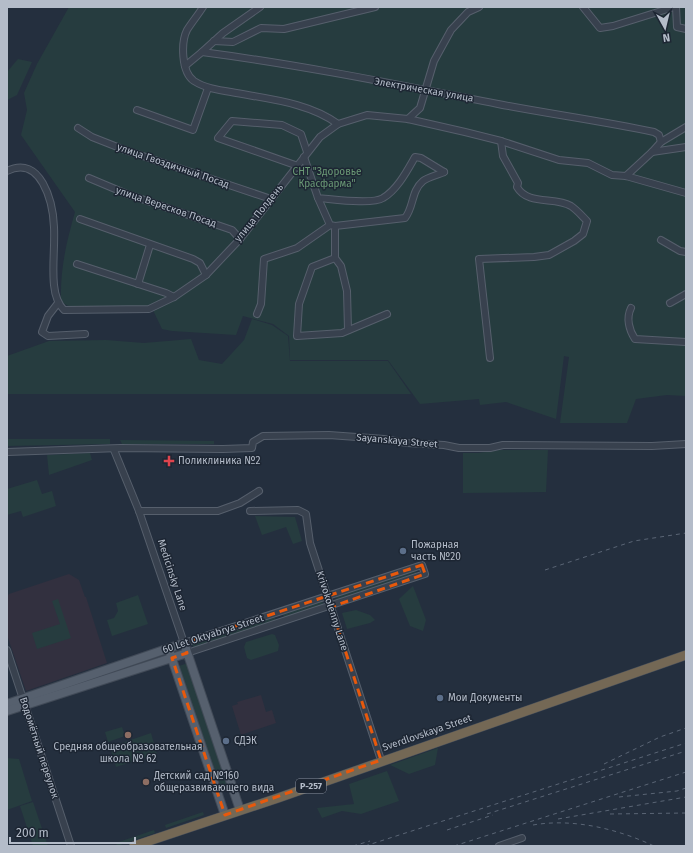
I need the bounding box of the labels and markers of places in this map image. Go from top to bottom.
marker: Поликлиника №2 [163,455,175,467]
place label: Поликлиника №2 [178,455,260,467]
place label: Пожарная часть №20 [411,539,461,563]
marker: Пожарная часть №20 [398,546,408,556]
place label: Мои Документы [448,692,522,704]
marker: Мои Документы [435,693,445,703]
marker: Средняя общеобразовательная школа № 62 [123,730,133,740]
place label: СДЭК [234,735,257,747]
marker: СДЭК [221,736,231,746]
place label: Средняя общеобразовательная школа № 62 [54,741,202,765]
place label: Детский сад №160 общеразвивающего вида [153,770,274,794]
marker: Детский сад №160 общеразвивающего вида [141,777,151,787]

